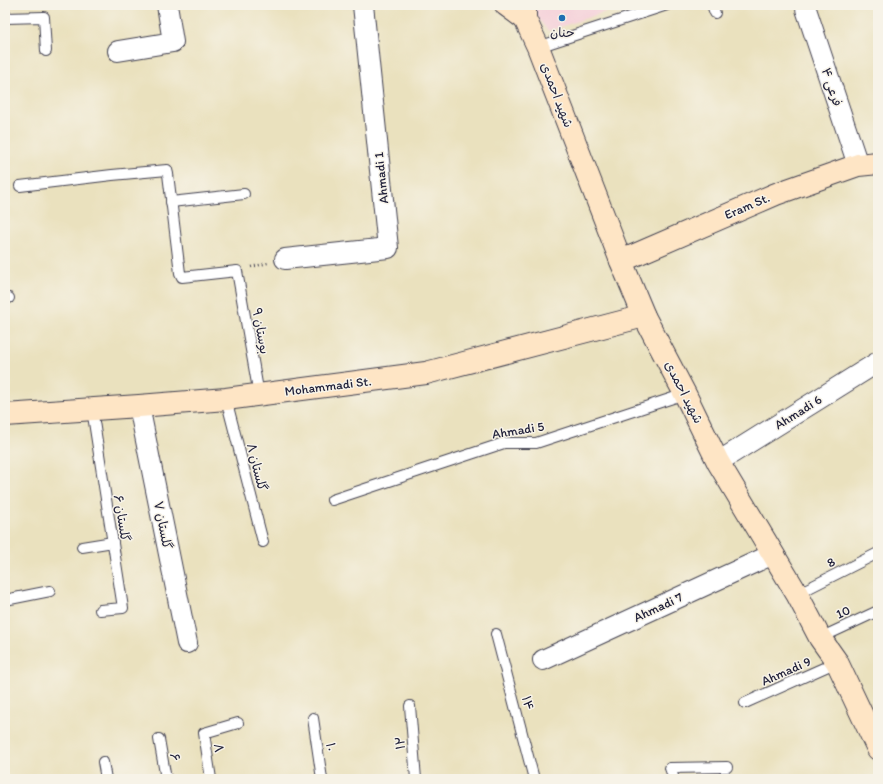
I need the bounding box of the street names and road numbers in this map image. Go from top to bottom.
street label: شهید احمدی [537,61,576,130]
street label: فرعی ۴ [817,66,845,109]
street label: Ahmadi 1 [371,151,391,205]
street label: Eram St. [722,190,772,222]
street label: بوستان ۹ [249,307,272,355]
street label: شهید احمدی [661,358,706,426]
street label: Mohammadi St. [284,373,372,399]
street label: Ahmadi 6 [772,392,824,432]
street label: Ahmadi 5 [491,418,545,442]
street label: گلستان ۸ [244,442,270,493]
street label: گلستان ۶ [111,494,133,543]
street label: گلستان ۷ [151,500,175,551]
street label: 8 [824,554,838,570]
street label: Ahmadi 7 [631,589,685,625]
street label: 10 [833,602,853,622]
street label: Ahmadi 9 [759,653,813,689]
street label: ۱۴ [519,694,537,712]
street label: ۱۲ [392,736,408,750]
street label: ۸ [211,742,227,754]
street label: ۱۰ [323,742,339,752]
street label: ۶ [167,752,183,762]

